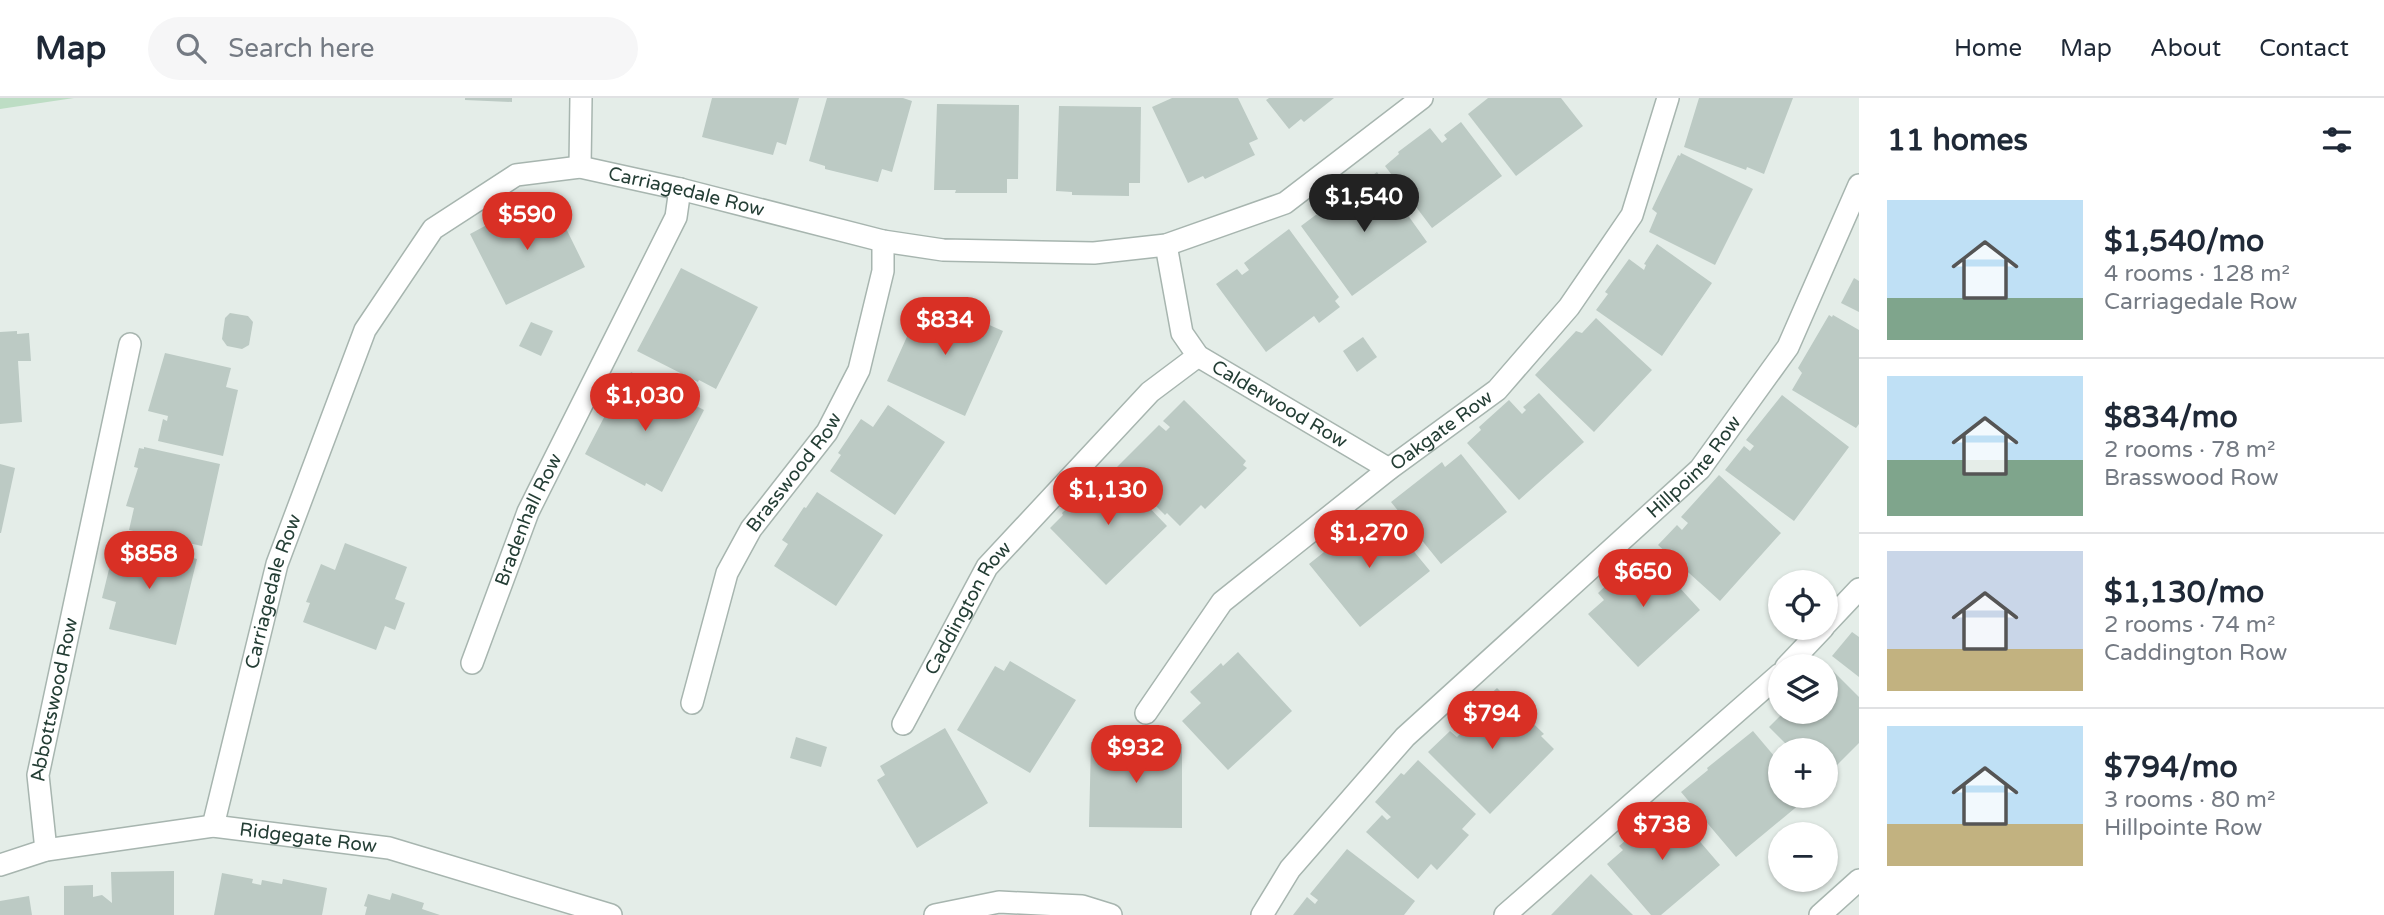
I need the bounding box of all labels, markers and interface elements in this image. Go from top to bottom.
search box [148,17,638,80]
text: Map [35,29,106,68]
icon: search [172,29,210,67]
text: Search here [228,33,374,64]
text: Home [1954,34,2022,63]
text: Map [2060,34,2112,63]
text: About [2150,34,2221,63]
text: Contact [2259,34,2349,63]
icon: filters [2318,121,2356,159]
text: 11 homes [1887,122,2028,159]
street label: Carriagedale Row [606,163,767,221]
pin: $1,540 [1307,174,1421,234]
text: $1,540 [1325,183,1403,211]
pin: $590 [486,192,568,252]
text: $590 [498,201,556,229]
text: $1,540/mo [2104,223,2264,260]
icon: home [1943,228,2027,312]
text: 4 rooms · 128 m² [2104,260,2290,288]
text: Carriagedale Row [2104,288,2297,316]
pin: $834 [904,298,986,357]
text: $834 [916,306,974,334]
street label: Calderwood Row [1208,356,1351,453]
pin: $1,030 [588,374,702,433]
text: $1,030 [606,382,684,410]
street label: Oakgate Row [1386,386,1497,475]
text: $834/mo [2104,399,2238,436]
icon: home [1943,404,2027,488]
street label: Brasswood Row [742,409,846,536]
street label: Hillpointe Row [1642,412,1746,523]
text: 2 rooms · 78 m² [2104,436,2275,464]
street label: Bradenhall Row [491,450,567,589]
text: Brasswood Row [2104,464,2278,492]
pin: $1,130 [1051,468,1165,527]
text: $1,130 [1069,476,1147,504]
pin: $1,270 [1312,510,1426,570]
street label: Carriagedale Row [241,511,306,671]
text: $1,270 [1330,519,1408,547]
pin: $858 [108,532,190,591]
street label: Caddington Row [920,537,1016,679]
text: $858 [120,540,178,568]
pin: $650 [1602,550,1684,609]
text: $650 [1614,558,1672,586]
map controls [1768,570,1838,892]
button: locate [1768,570,1838,640]
text: $1,130/mo [2104,574,2264,611]
icon: home [1943,579,2027,663]
text: 2 rooms · 74 m² [2104,611,2275,639]
street label: Abbottswood Row [26,616,82,784]
text: Caddington Row [2104,639,2287,667]
button: layers [1768,654,1838,724]
pin: $794 [1451,692,1533,751]
text: $794 [1463,700,1521,728]
pin: $932 [1095,726,1177,785]
text: $932 [1107,734,1165,762]
button: + [1768,738,1838,808]
text: $794/mo [2104,749,2238,786]
icon: home [1943,754,2027,838]
text: 3 rooms · 80 m² [2104,786,2275,814]
pin: $738 [1621,802,1703,862]
text: $738 [1633,811,1691,839]
text: Hillpointe Row [2104,814,2262,842]
street label: Ridgegate Row [238,818,378,857]
button: − [1768,822,1838,892]

